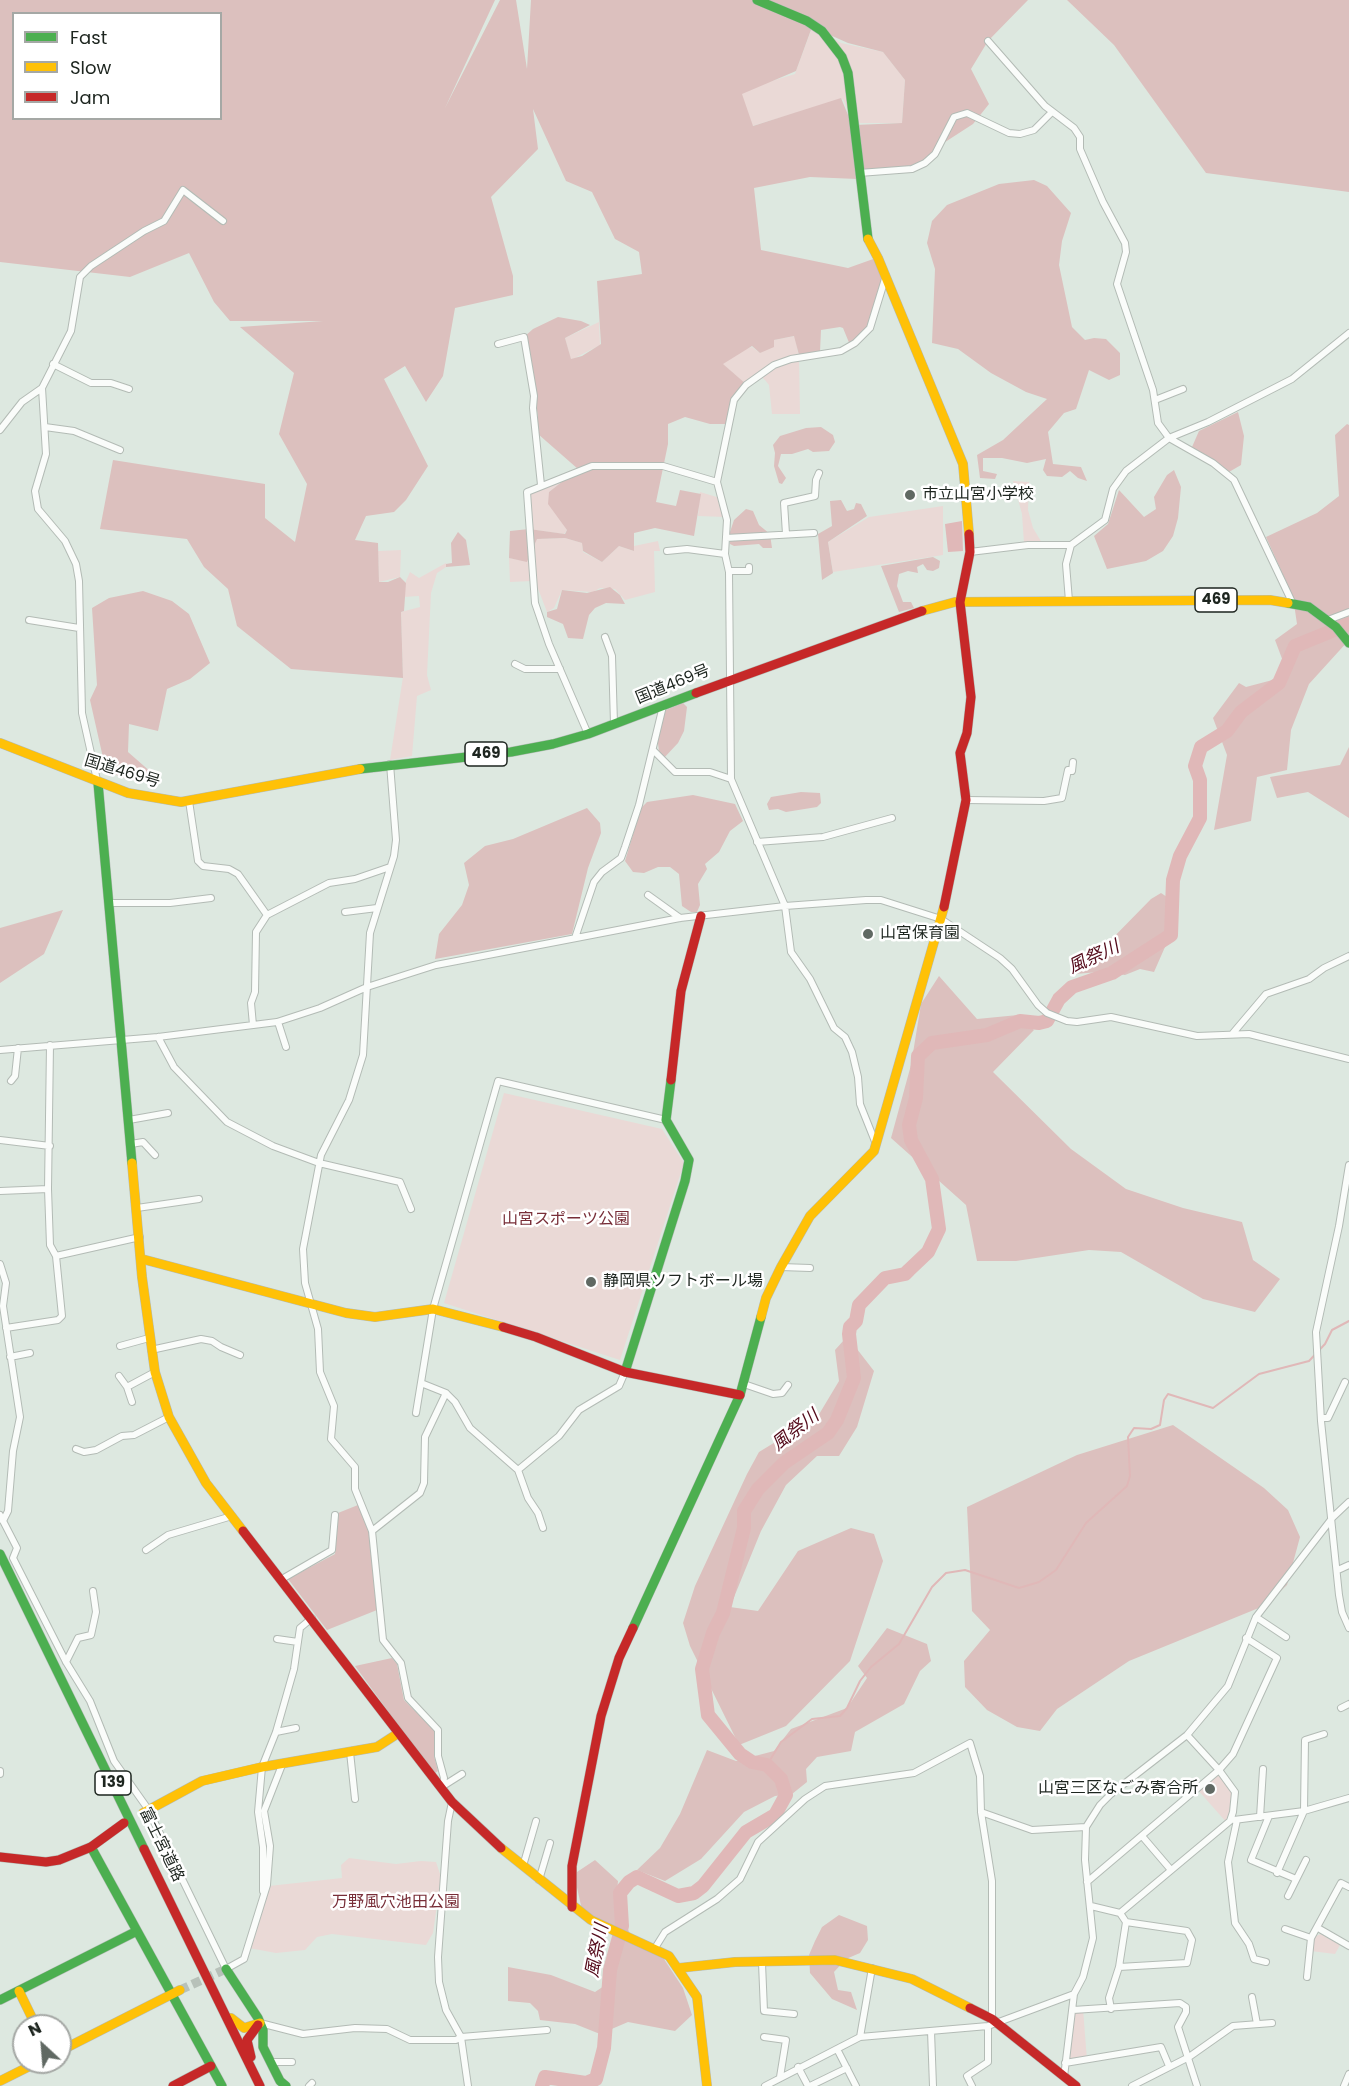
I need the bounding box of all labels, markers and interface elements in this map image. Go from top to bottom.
legend [12,12,222,120]
text: Fast [70,25,107,50]
text: Slow [70,55,111,80]
text: Jam [70,85,110,110]
place label: 市立山宮小学校 [922,485,1034,505]
marker: 市立山宮小学校 [903,488,917,502]
road number: 469 [1195,588,1237,612]
street label: 国道469号 [633,661,713,709]
road number: 469 [465,742,507,766]
street label: 国道469号 [82,751,162,793]
place label: 山宮保育園 [880,924,960,944]
marker: 山宮保育園 [861,927,875,941]
water label: 風祭川 [1065,937,1123,979]
park label: 山宮スポーツ公園 [502,1210,630,1230]
place label: 静岡県ソフトボール場 [603,1272,763,1292]
marker: 静岡県ソフトボール場 [584,1275,598,1289]
water label: 風祭川 [768,1406,824,1456]
road number: 139 [95,1771,131,1795]
place label: 山宮三区なごみ寄合所 [1038,1779,1198,1799]
marker: 山宮三区なごみ寄合所 [1203,1782,1217,1796]
street label: 富士宮道路 [135,1805,187,1885]
park label: 万野風穴池田公園 [332,1893,460,1913]
water label: 風祭川 [582,1922,614,1980]
north arrow [12,2014,72,2074]
text: N [24,2016,45,2042]

